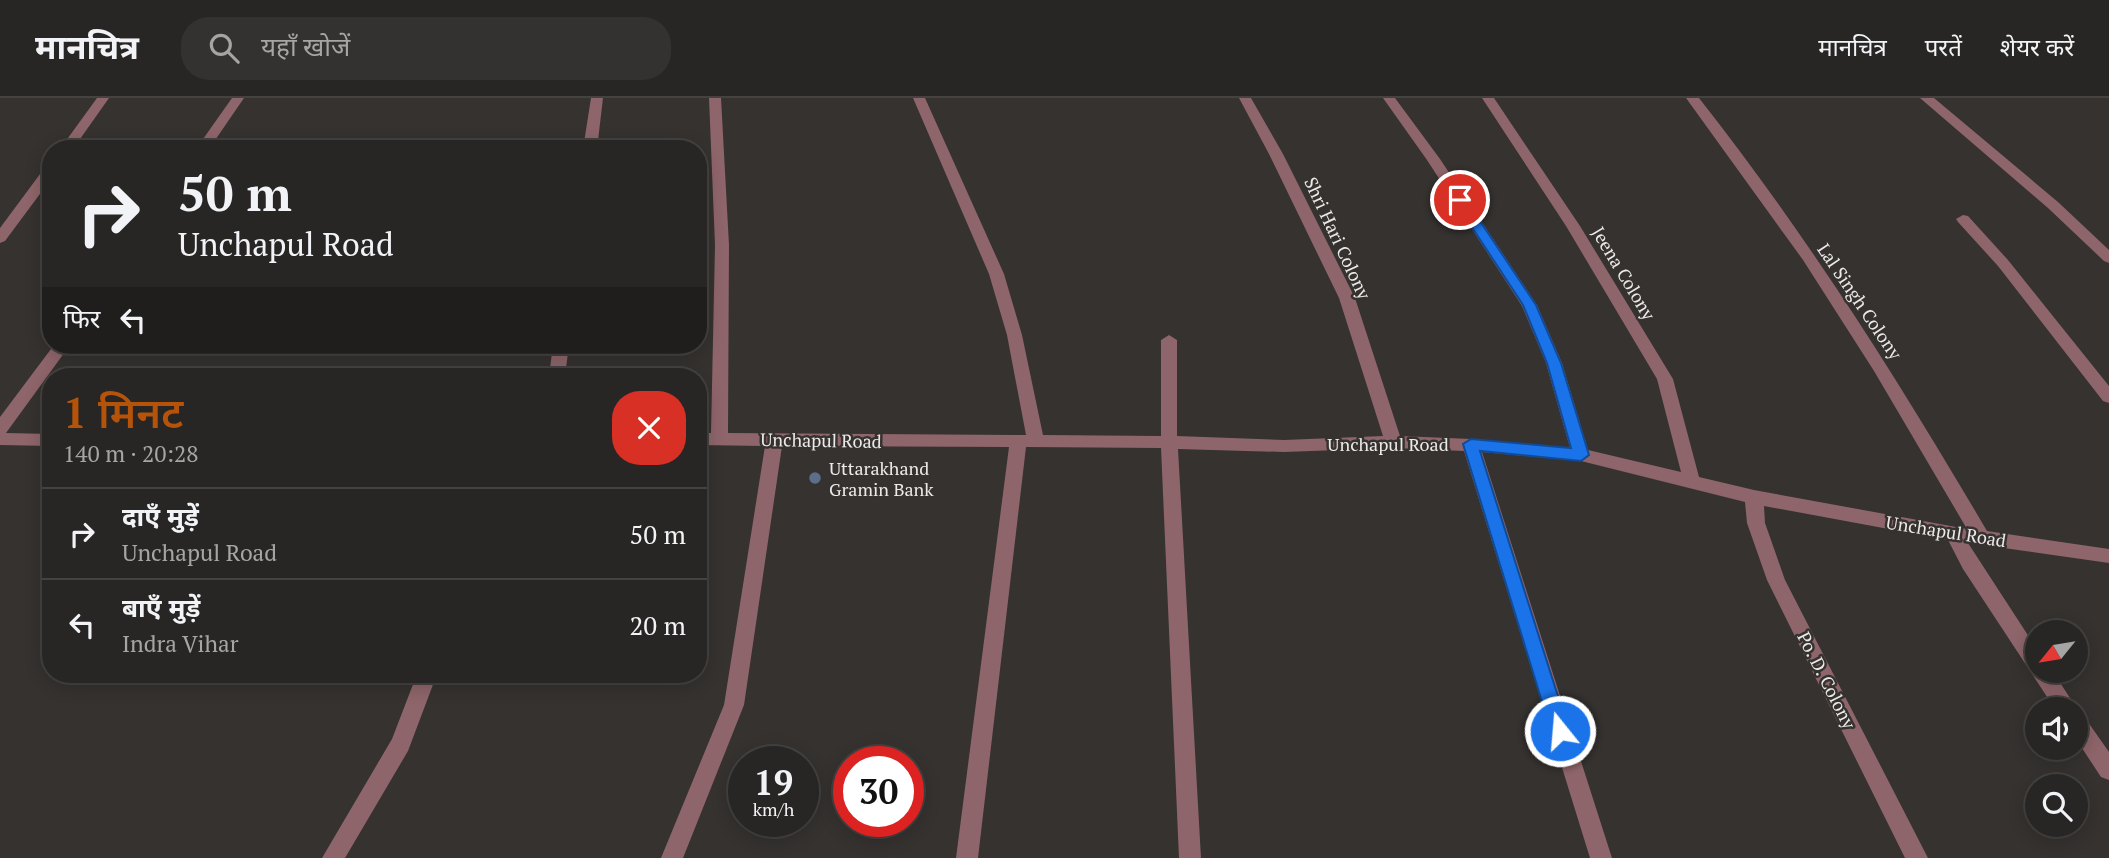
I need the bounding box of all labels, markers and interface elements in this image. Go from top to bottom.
search box [181,17,671,80]
text: मानचित्र [35,25,139,68]
icon: search [205,29,243,67]
text: यहाँ खोजें [261,29,350,63]
text: मानचित्र [1818,31,1887,63]
text: परतें [1925,31,1962,63]
text: शेयर करें [2000,31,2074,63]
text: 50 m [178,160,292,225]
icon: right [63,168,154,259]
pin [1430,170,1490,230]
street label: Shri Hari Colony [1299,173,1377,304]
icon: arrive [1441,181,1479,219]
street label: Jeena Colony [1587,222,1662,325]
text: Unchapul Road [178,223,394,265]
street label: Lal Singh Colony [1812,238,1908,365]
text: फिर [63,301,100,335]
icon: left [114,301,152,339]
text: 1 मिनट [63,384,183,440]
button: close [612,391,686,465]
street label: Unchapul Road [760,427,882,453]
street label: Unchapul Road [1327,432,1449,456]
text: 140 m · 20:28 [63,438,198,469]
place label: Uttarakhand Gramin Bank [829,456,934,501]
marker: Uttarakhand Gramin Bank [807,470,823,486]
text: दाएँ मुड़ें [122,499,199,533]
street label: Unchapul Road [1884,510,2008,552]
icon: right [63,515,101,553]
text: 50 m [630,517,686,551]
text: Unchapul Road [122,537,277,568]
text: बाएँ मुड़ें [122,590,200,624]
icon: left [63,606,101,644]
text: 20 m [630,608,686,642]
north arrow [2025,620,2088,682]
map controls [2025,620,2088,837]
street label: Po. D. Colony [1792,627,1862,734]
text: Indra Vihar [122,628,239,659]
position arrow [1523,694,1597,768]
button: sound [2025,697,2088,760]
speed limit sign: 30 [833,746,924,837]
text: 19 [754,759,793,805]
button: search [2025,774,2088,837]
text: km/h [753,797,794,821]

